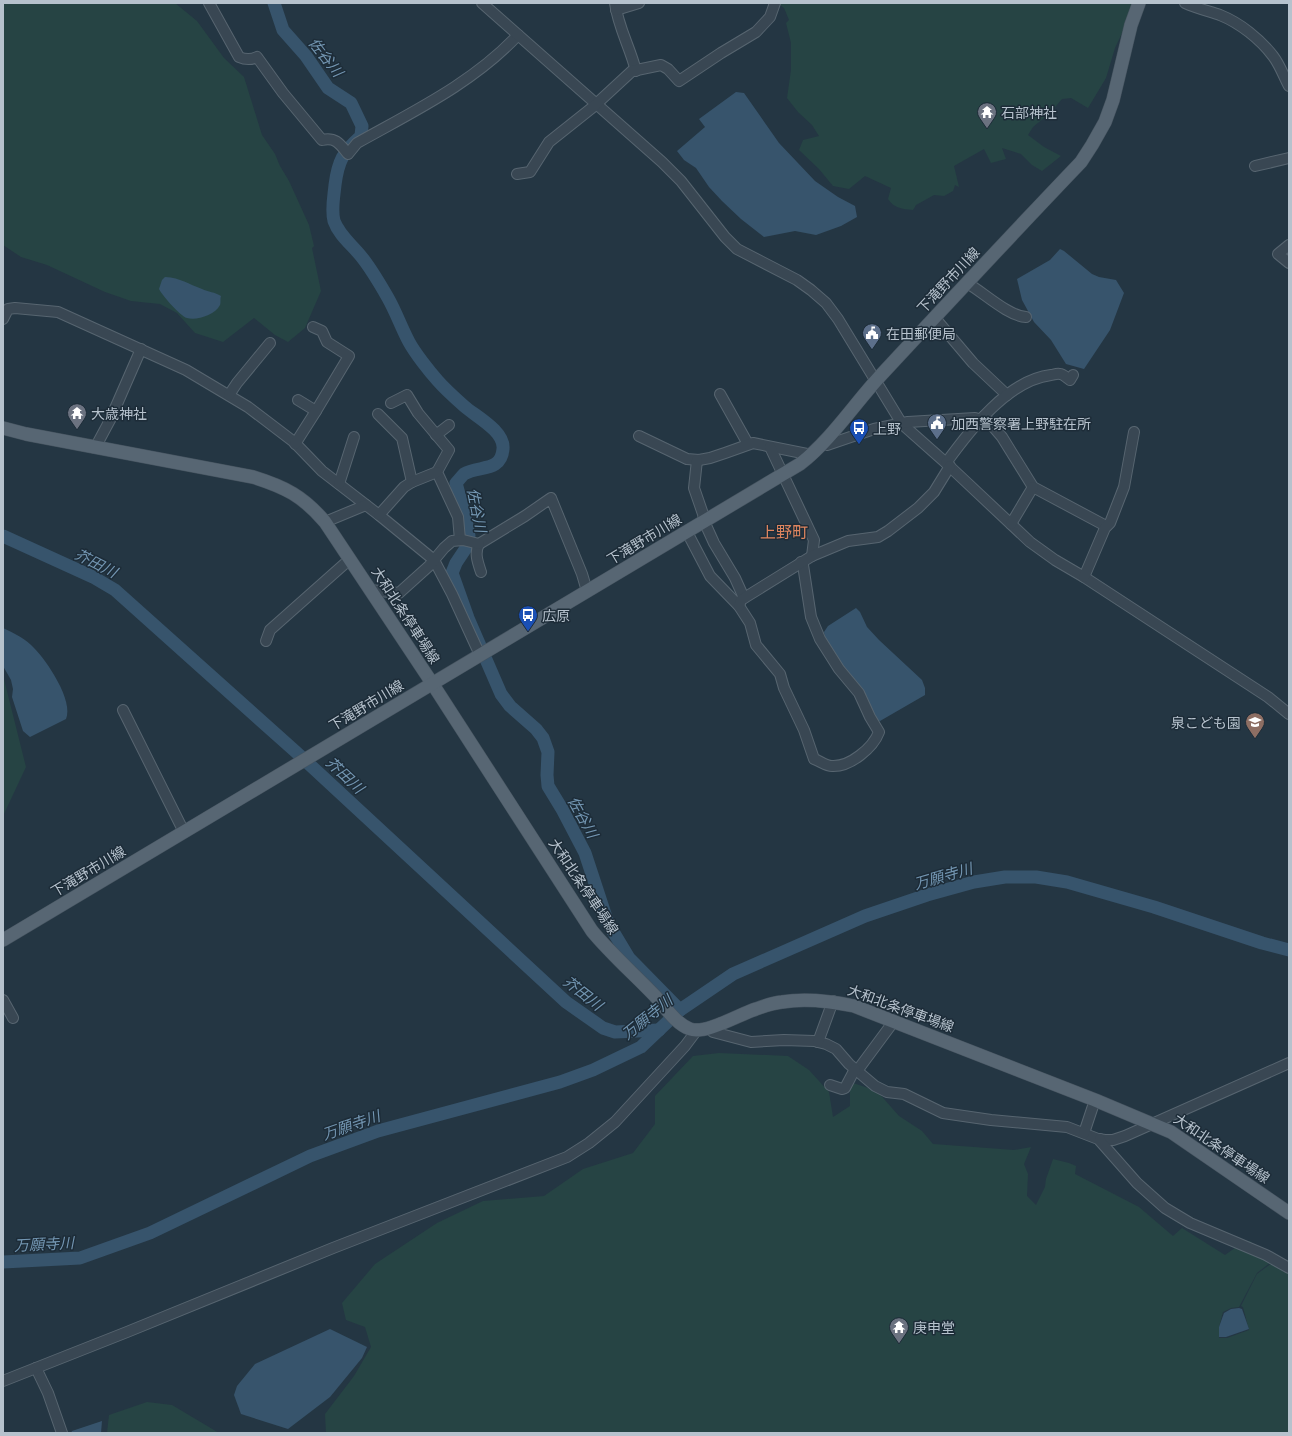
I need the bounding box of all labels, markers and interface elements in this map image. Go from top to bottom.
water label: 佐谷川 [304,33,349,83]
temple icon: 石部神社 [976,101,998,129]
place label: 石部神社 [1001,103,1057,122]
street label: 下滝野市川線 [912,243,984,317]
public building icon: 在田郵便局 [861,322,883,350]
place label: 在田郵便局 [886,324,956,343]
temple icon: 大歳神社 [66,402,88,430]
place label: 大歳神社 [91,404,147,423]
public building icon: 加西警察署上野駐在所 [926,412,948,440]
place label: 加西警察署上野駐在所 [951,414,1091,433]
bus stop icon: 上野 [848,417,870,445]
place label: 上野 [873,419,901,438]
water label: 佐谷川 [462,486,492,536]
street label: 下滝野市川線 [603,509,685,569]
district label: 上野町 [760,521,808,543]
water label: 芥田川 [71,543,123,583]
street label: 大和北条停車場線 [368,563,444,667]
bus stop icon: 広原 [517,604,539,632]
place label: 広原 [542,606,570,625]
street label: 下滝野市川線 [325,675,407,735]
school or university icon: 泉こども園 [1244,711,1266,739]
place label: 泉こども園 [1171,713,1241,732]
water label: 芥田川 [321,752,370,799]
water label: 佐谷川 [563,792,604,844]
street label: 大和北条停車場線 [545,834,623,938]
street label: 下滝野市川線 [47,841,129,901]
water label: 万願寺川 [911,857,977,894]
water label: 芥田川 [559,971,609,1016]
street label: 大和北条停車場線 [845,980,957,1036]
water label: 万願寺川 [617,989,678,1044]
water label: 万願寺川 [319,1105,385,1145]
street label: 大和北条停車場線 [1170,1109,1274,1187]
water label: 万願寺川 [13,1232,76,1256]
temple icon: 庚申堂 [888,1316,910,1344]
place label: 庚申堂 [913,1318,955,1337]

